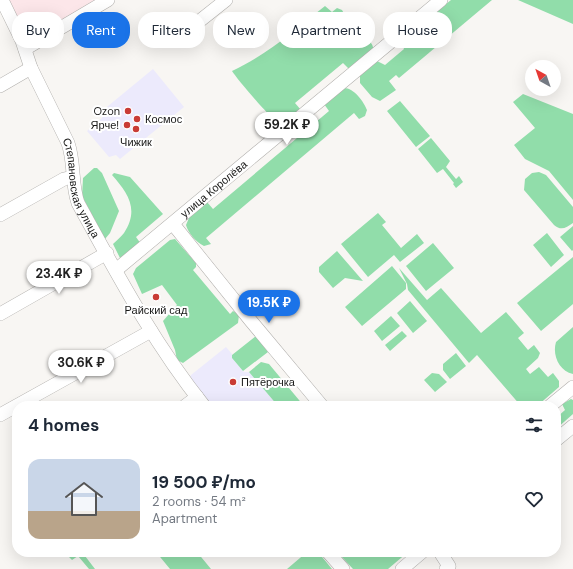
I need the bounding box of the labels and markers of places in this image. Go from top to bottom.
place label: Ozon [94,104,120,118]
marker: Ozon [123,106,133,116]
place label: Космос [145,112,183,126]
pin: 59.2K ₽ [250,112,324,146]
marker: Космос [132,114,142,124]
place label: Ярче! [91,118,119,132]
marker: Ярче! [122,120,132,130]
marker: Чижик [131,124,141,134]
place label: Чижик [120,135,152,149]
pin: 23.4K ₽ [22,261,96,295]
pin: 19.5K ₽ [232,290,306,324]
marker: Райский сад [151,292,161,302]
place label: Райский сад [125,303,188,317]
pin: 30.6K ₽ [44,350,118,384]
place label: Пятёрочка [241,375,296,389]
marker: Пятёрочка [228,377,238,387]

